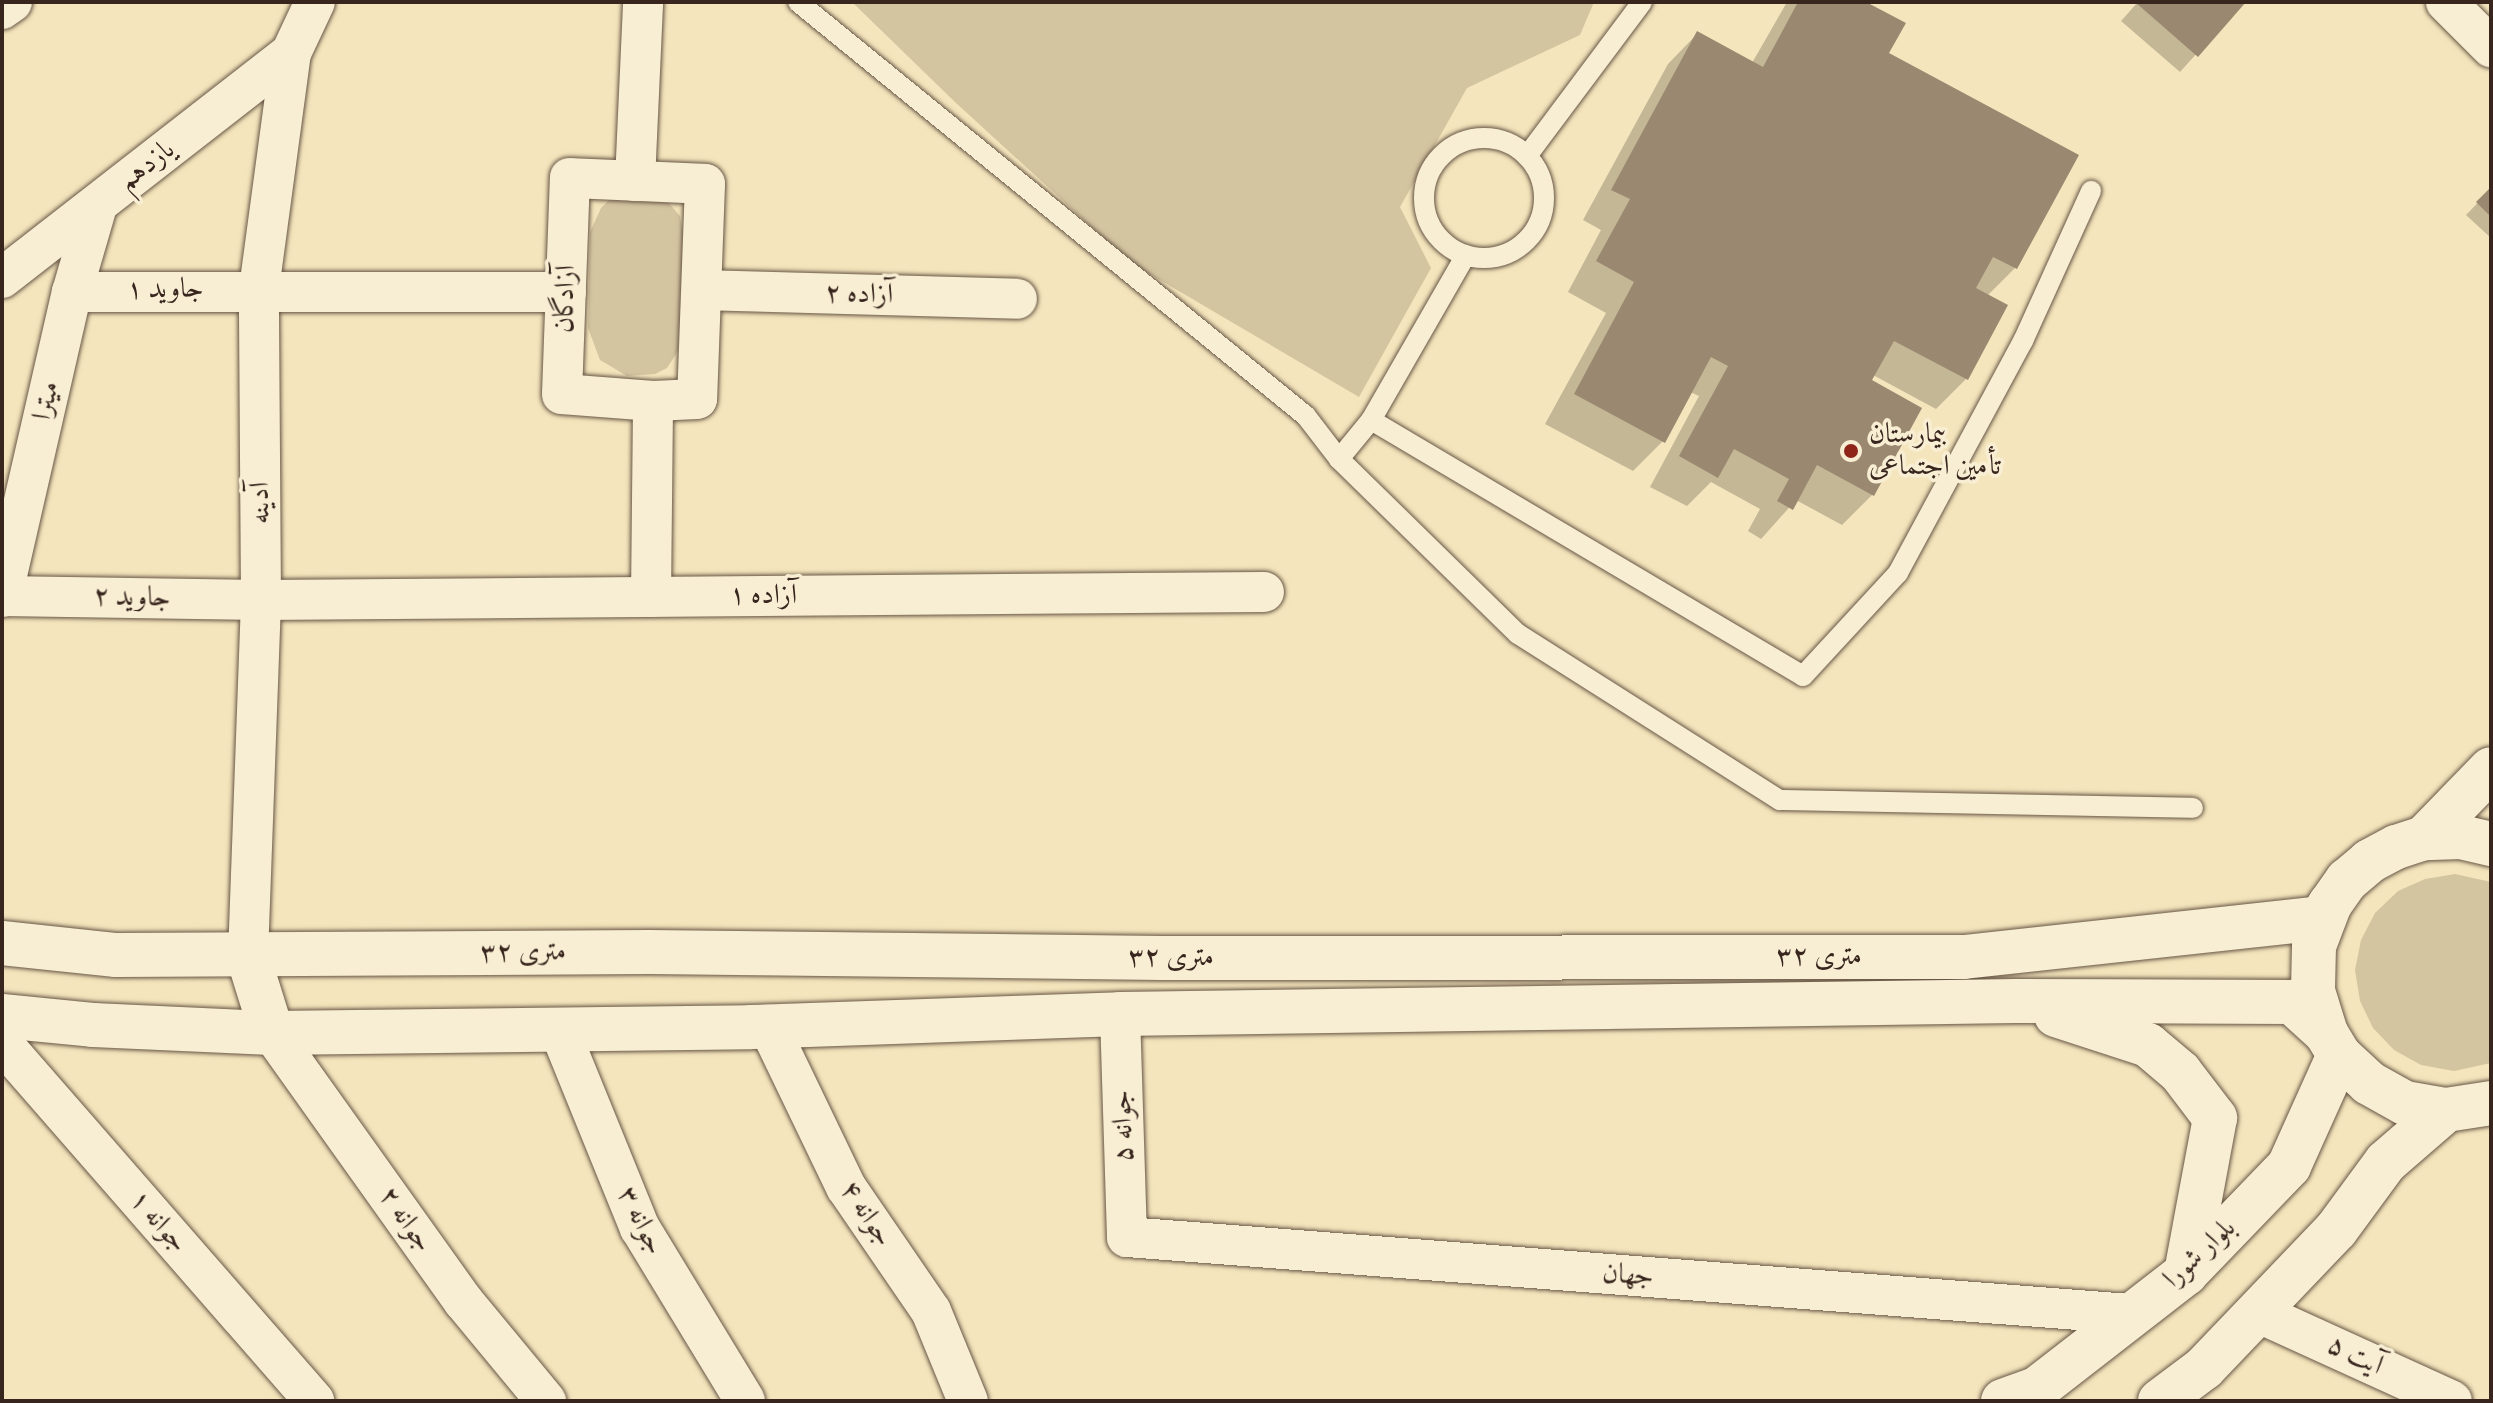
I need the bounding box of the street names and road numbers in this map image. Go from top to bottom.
street label: یازدهم [112,133,182,199]
street label: آزادگان [548,264,584,334]
street label: جاوید ۱ [126,273,204,307]
street label: آزاده ۲ [825,278,893,312]
street label: میترا [26,378,68,424]
street label: آدینه [244,482,278,524]
street label: آزاده ۱ [729,579,797,613]
street label: جاوید ۲ [93,581,171,615]
street label: ۳۲ متری [480,935,566,971]
street label: ۳۲ متری [1776,940,1862,974]
street label: ۳۲ متری [1128,941,1214,975]
street label: جوانه ۵ [1106,1089,1142,1163]
street label: جوانه ۴ [832,1175,900,1253]
street label: جوانه ۲ [371,1181,439,1259]
street label: جوانه ۳ [609,1181,671,1261]
street label: جوانه ۱ [122,1184,194,1260]
street label: بلوار شورا [2157,1212,2243,1296]
street label: جهان [1601,1257,1655,1295]
street label: آیت ۵ [2322,1329,2388,1383]

